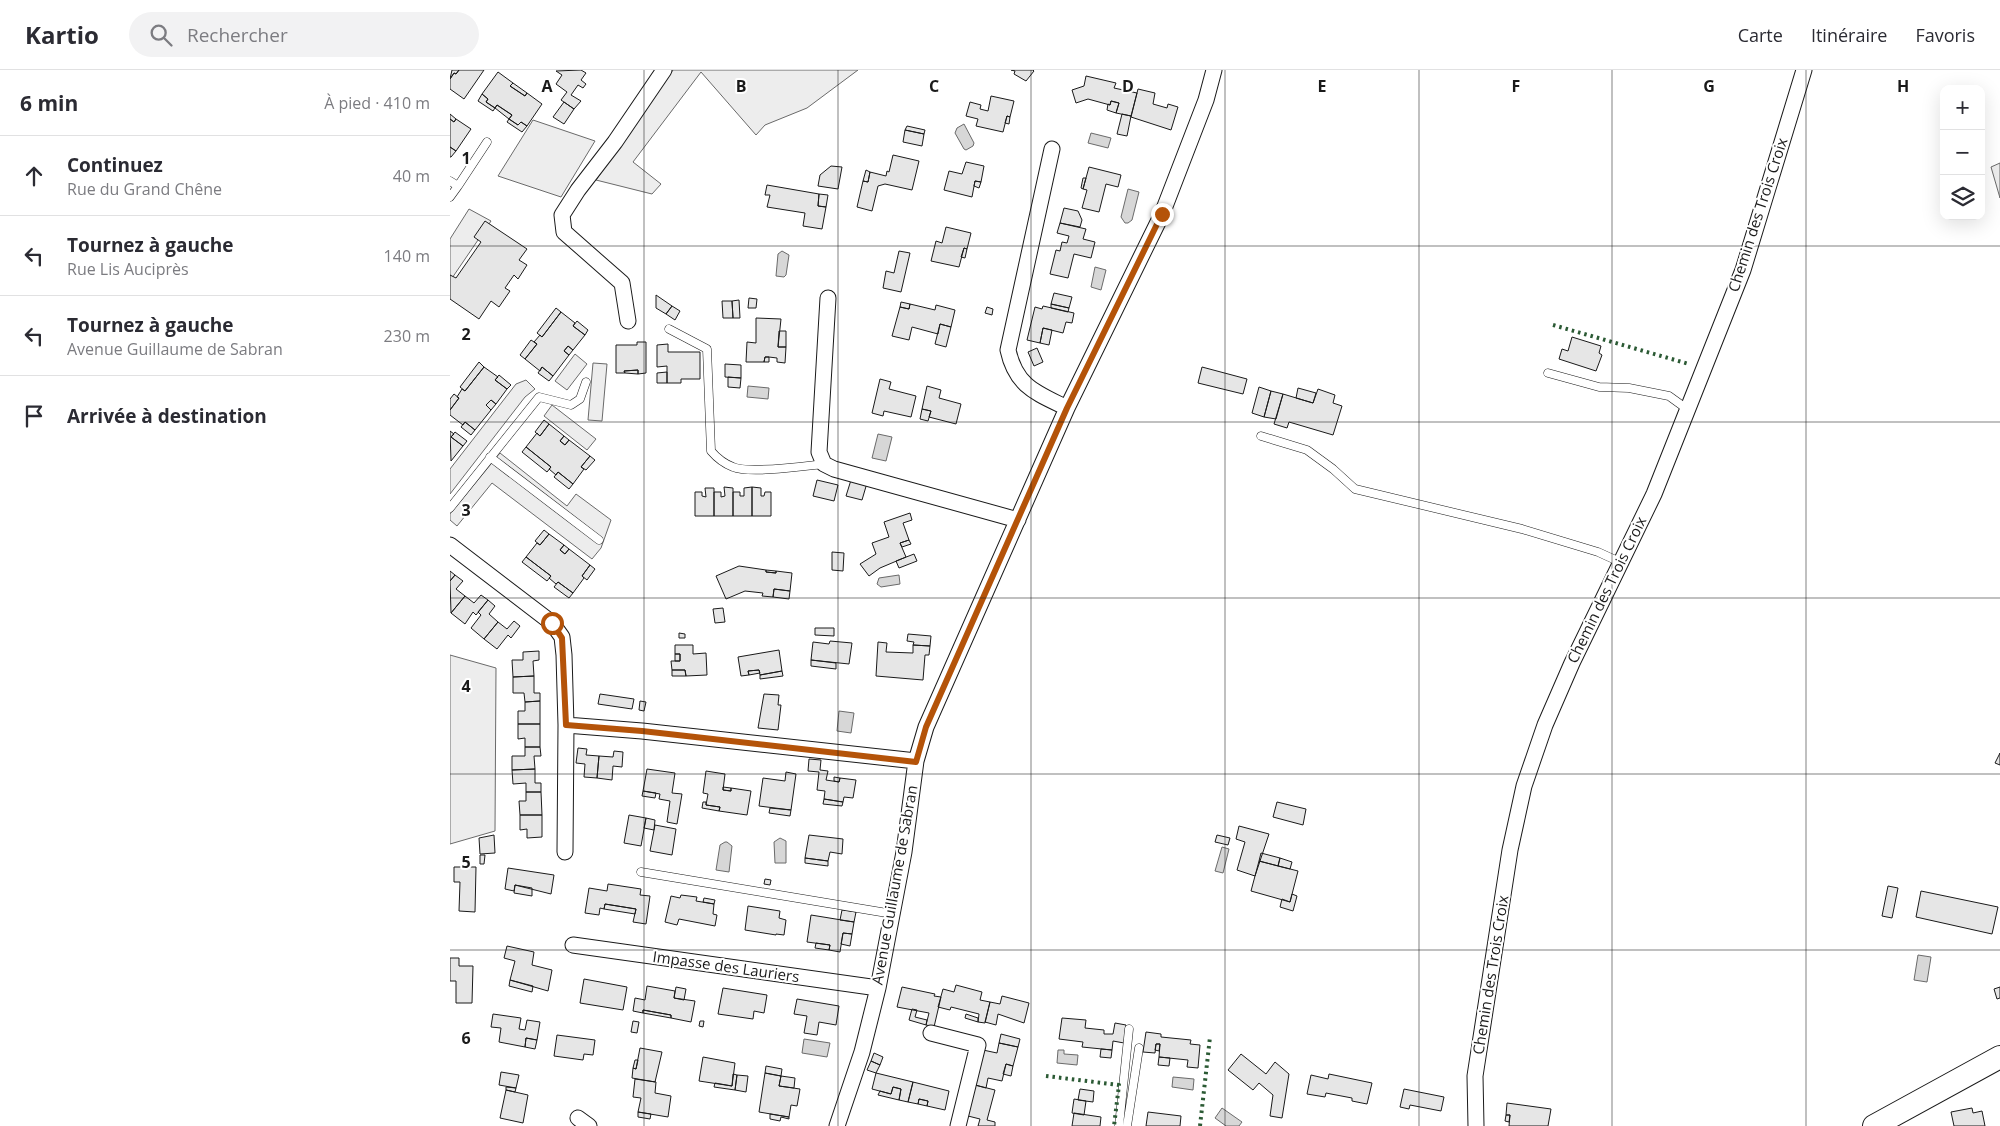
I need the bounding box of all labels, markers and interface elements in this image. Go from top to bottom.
search box [129,12,479,57]
text: Kartio [25,18,99,51]
icon: search [147,21,175,49]
text: Rechercher [187,22,288,48]
text: Carte [1738,23,1783,47]
text: Itinéraire [1811,23,1887,47]
text: Favoris [1915,23,1975,47]
text: A [541,75,553,97]
text: B [736,75,746,97]
text: C [929,75,939,97]
text: D [1122,75,1134,97]
text: E [1318,75,1327,97]
text: F [1512,75,1520,97]
text: G [1703,75,1715,97]
text: H [1897,75,1909,97]
map controls [1940,85,1985,220]
button: + [1940,85,1985,130]
text: 6 min [20,89,78,117]
text: À pied · 410 m [324,92,430,114]
button: − [1940,130,1985,175]
street label: Chemin des Trois Croix [1723,135,1791,294]
text: 1 [461,147,471,169]
text: Continuez [67,152,163,178]
icon: ahead [20,162,48,190]
text: 40 m [393,165,430,187]
button: layers [1940,175,1985,220]
text: Rue du Grand Chêne [67,178,222,200]
route end [1151,203,1174,226]
text: Tournez à gauche [67,232,233,258]
icon: left [20,242,48,270]
text: 140 m [384,245,430,267]
text: Rue Lis Auciprès [67,258,189,280]
text: Tournez à gauche [67,312,233,338]
icon: left [20,322,48,350]
text: 2 [461,323,471,345]
text: 230 m [384,325,430,347]
text: Avenue Guillaume de Sabran [67,338,283,360]
icon: arrive [20,402,48,430]
text: Arrivée à destination [67,403,267,429]
text: 3 [461,499,471,521]
street label: Chemin des Trois Croix [1562,513,1650,666]
route start [541,612,564,635]
text: 4 [461,675,471,697]
street label: Avenue Guillaume de Sabran [867,784,921,986]
text: 5 [461,851,471,873]
street label: Chemin des Trois Croix [1468,894,1513,1056]
street label: Impasse des Lauriers [652,946,801,986]
text: 6 [461,1027,471,1049]

